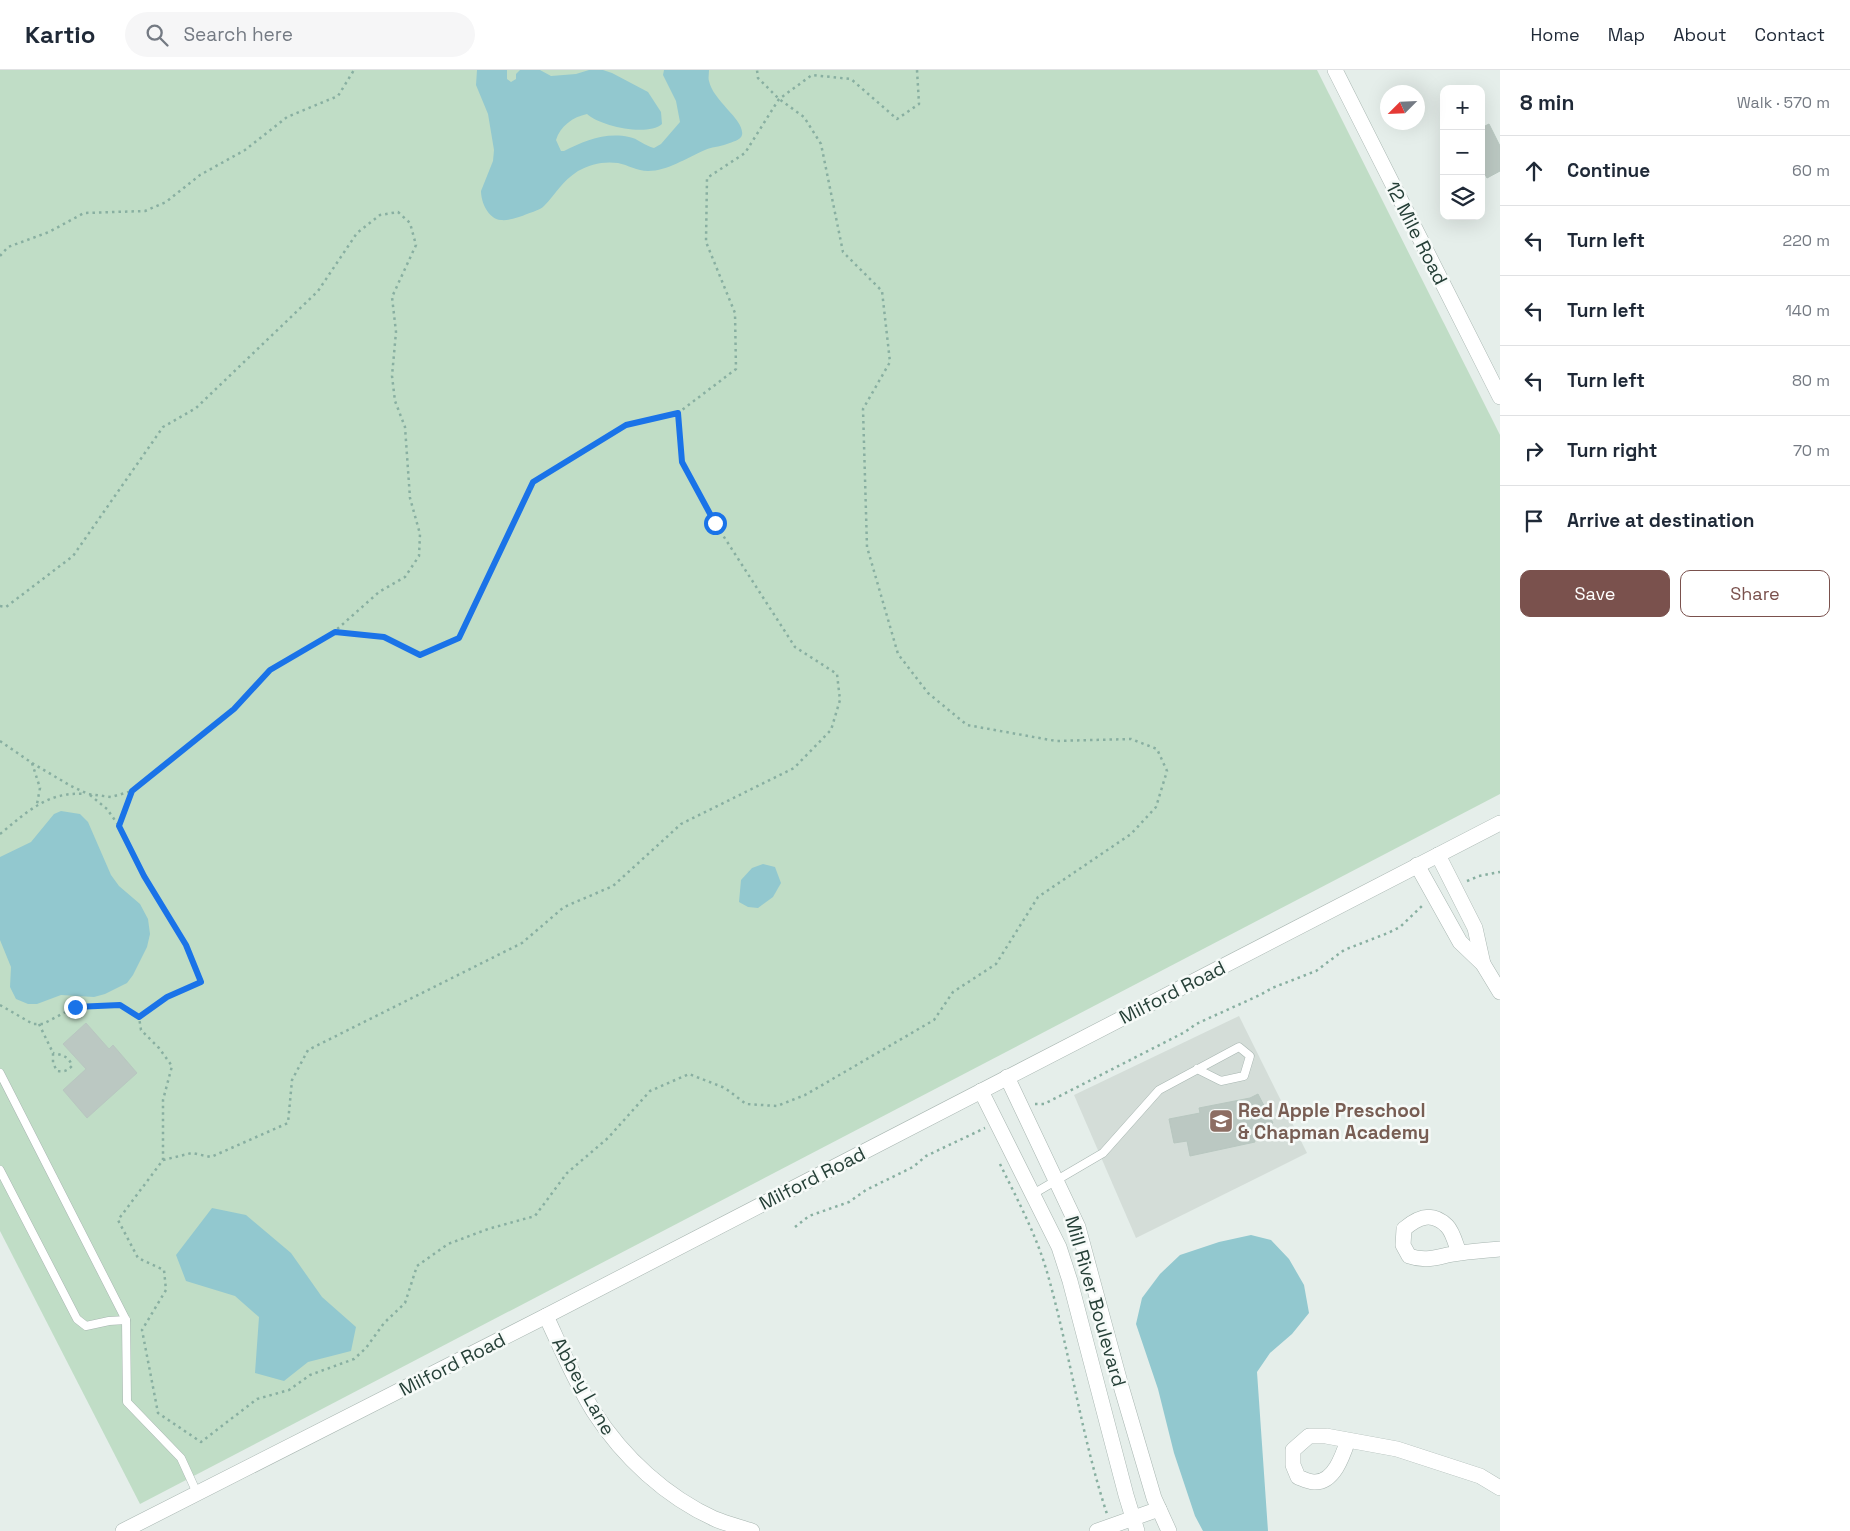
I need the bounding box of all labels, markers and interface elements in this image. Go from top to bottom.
search box [125,12,475,57]
text: Kartio [25,19,95,50]
icon: search [143,21,171,49]
text: Search here [183,22,293,47]
text: Home [1531,23,1580,46]
text: Map [1608,23,1645,46]
text: About [1673,23,1727,46]
text: Contact [1755,23,1825,46]
north arrow [1380,85,1425,130]
map controls [1440,85,1485,220]
button: + [1440,85,1485,130]
text: 8 min [1520,89,1574,116]
text: Walk · 570 m [1737,92,1830,113]
button: − [1440,130,1485,175]
icon: ahead [1520,157,1548,185]
text: Continue [1567,158,1650,183]
text: 60 m [1792,160,1830,181]
button: layers [1440,175,1485,220]
street label: 12 Mile Road [1380,177,1453,289]
icon: left [1520,227,1548,255]
text: Turn left [1567,228,1645,253]
text: 220 m [1783,230,1830,251]
icon: left [1520,297,1548,325]
text: Turn left [1567,298,1645,323]
text: 140 m [1785,300,1830,321]
icon: left [1520,367,1548,395]
text: Turn left [1567,368,1645,393]
text: 80 m [1792,370,1830,391]
icon: right [1520,437,1548,465]
text: Turn right [1567,438,1657,463]
text: 70 m [1793,440,1830,461]
icon: arrive [1520,507,1548,535]
text: Arrive at destination [1567,508,1755,533]
route start [704,512,727,535]
button: Save [1520,570,1670,617]
button: Share [1680,570,1830,617]
street label: Milford Road [1115,955,1230,1030]
route end [64,996,87,1019]
place label: Red Apple Preschool & Chapman Academy [1238,1098,1429,1145]
school or university icon: Red Apple Preschool & Chapman Academy [1208,1108,1234,1134]
street label: Milford Road [755,1141,870,1216]
street label: Mill River Boulevard [1059,1213,1132,1389]
street label: Milford Road [395,1327,510,1402]
street label: Abbey Lane [546,1333,621,1440]

